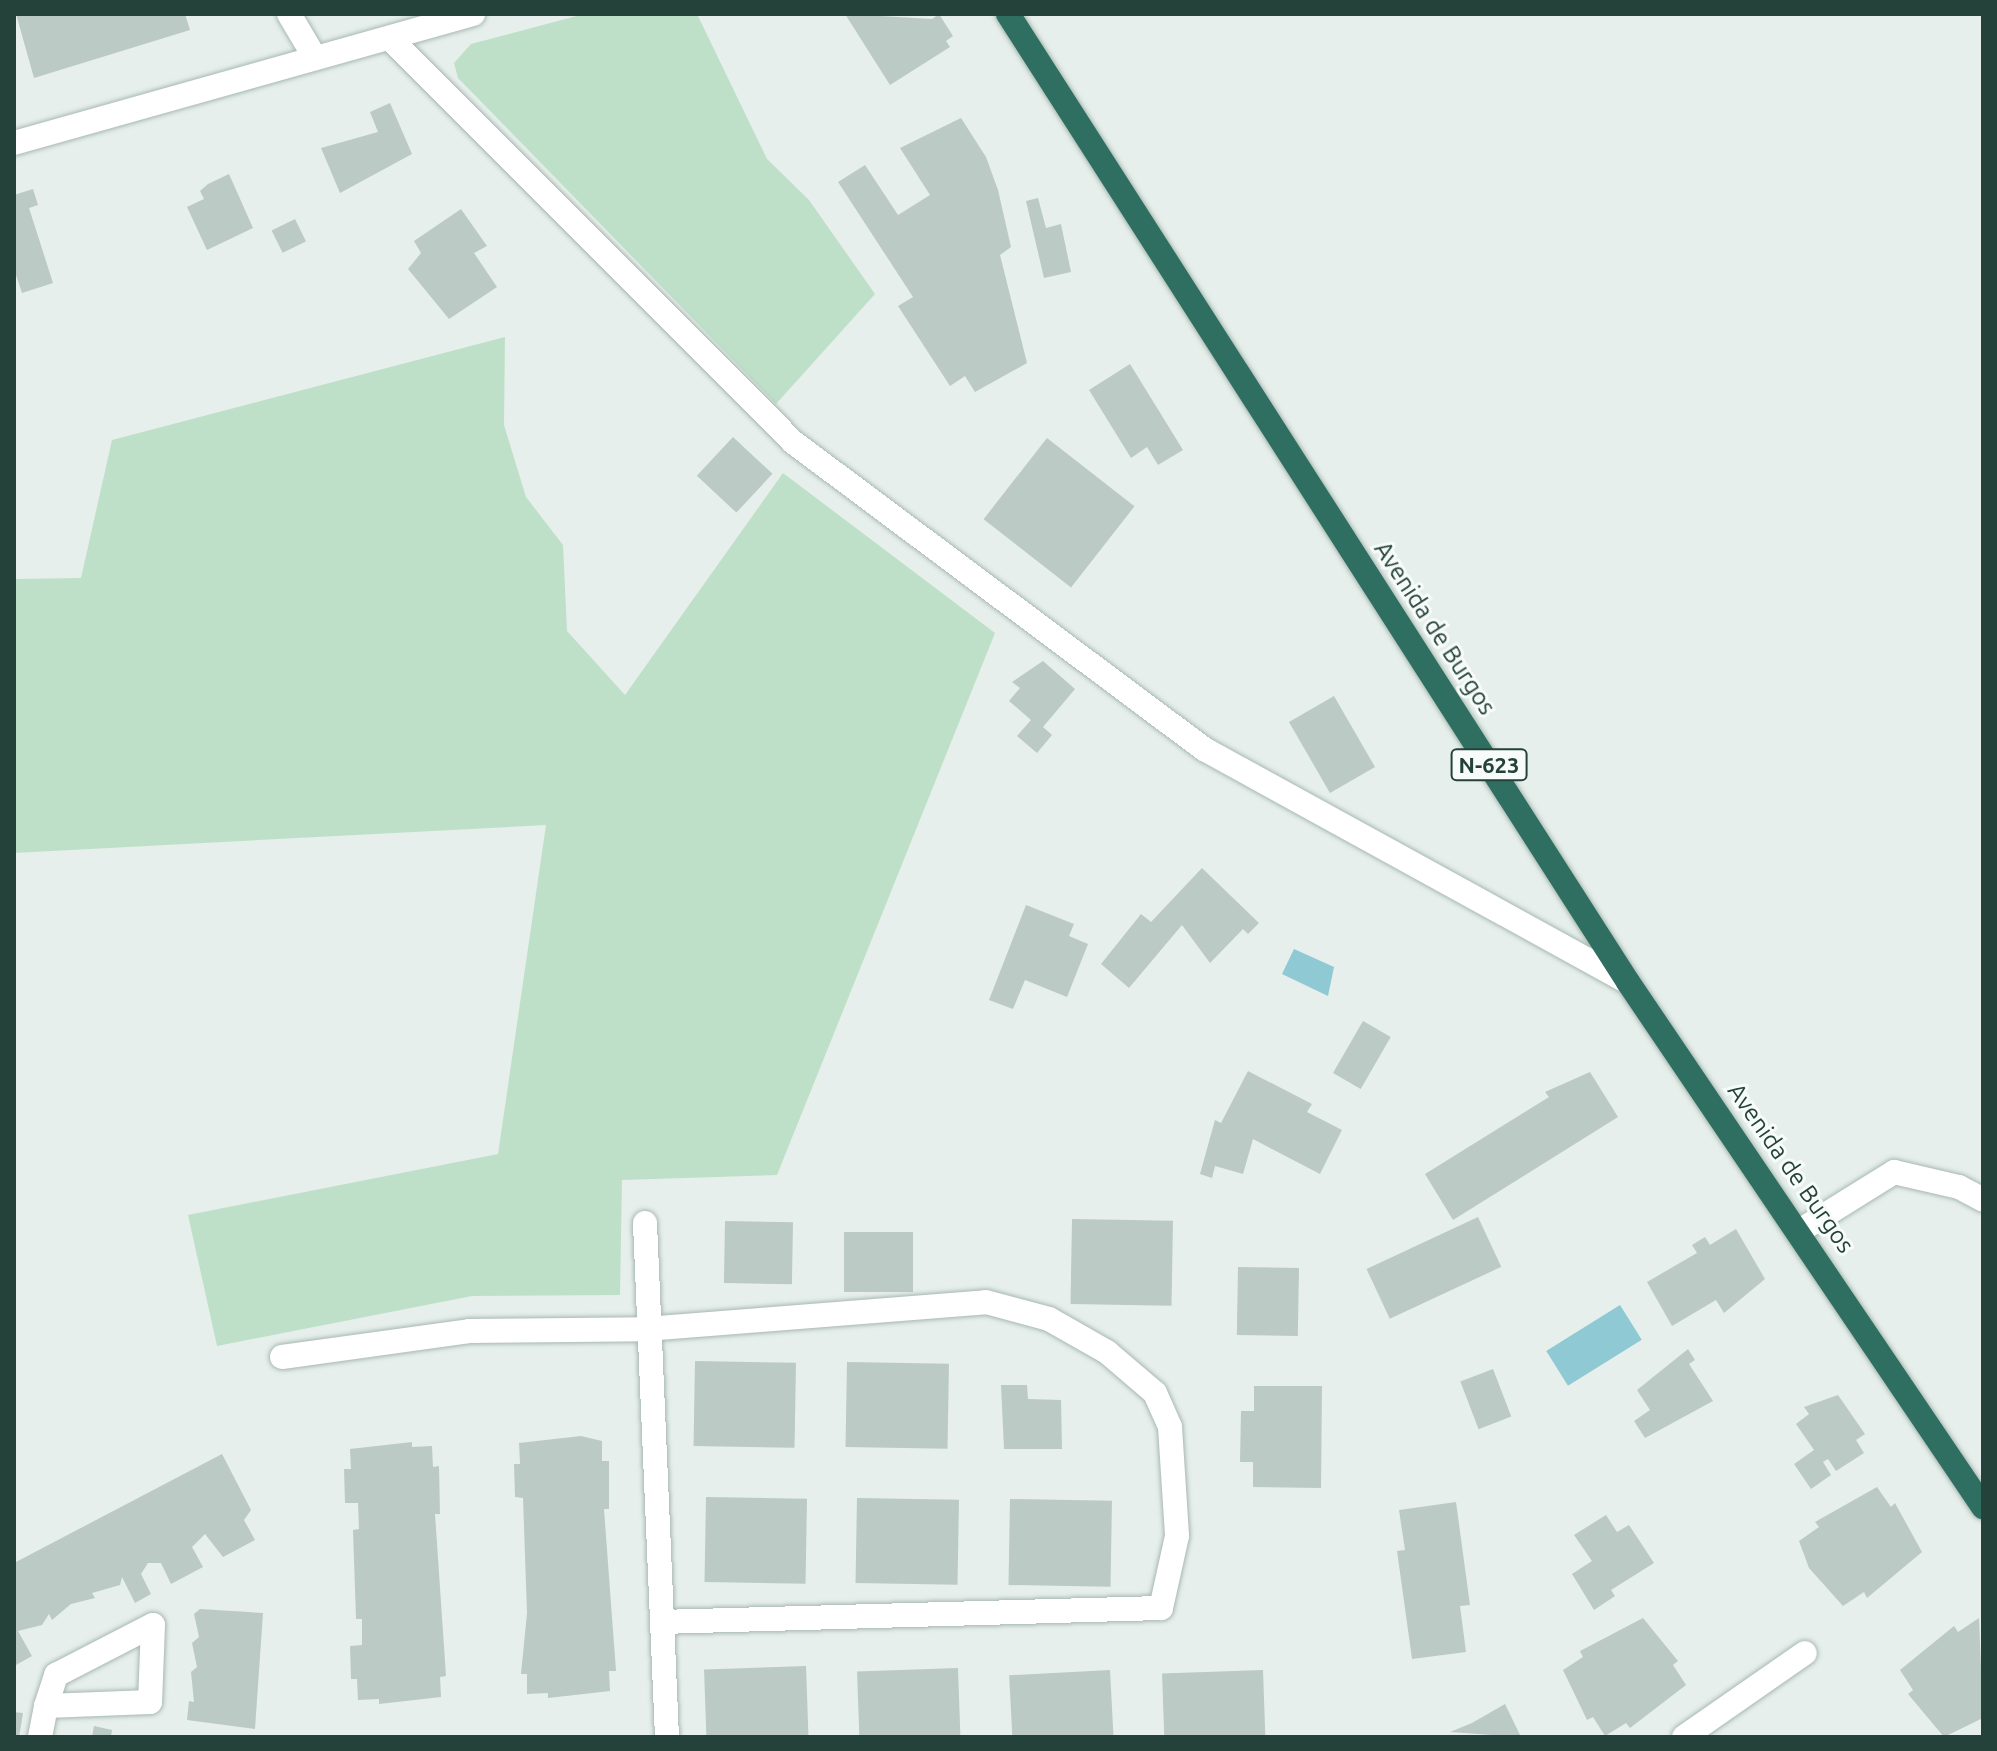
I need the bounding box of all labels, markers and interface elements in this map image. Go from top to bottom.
street label: Avenida de Burgos [1368,536,1502,720]
road number: N-623 [1449,747,1529,783]
street label: Avenida de Burgos [1722,1078,1860,1258]

